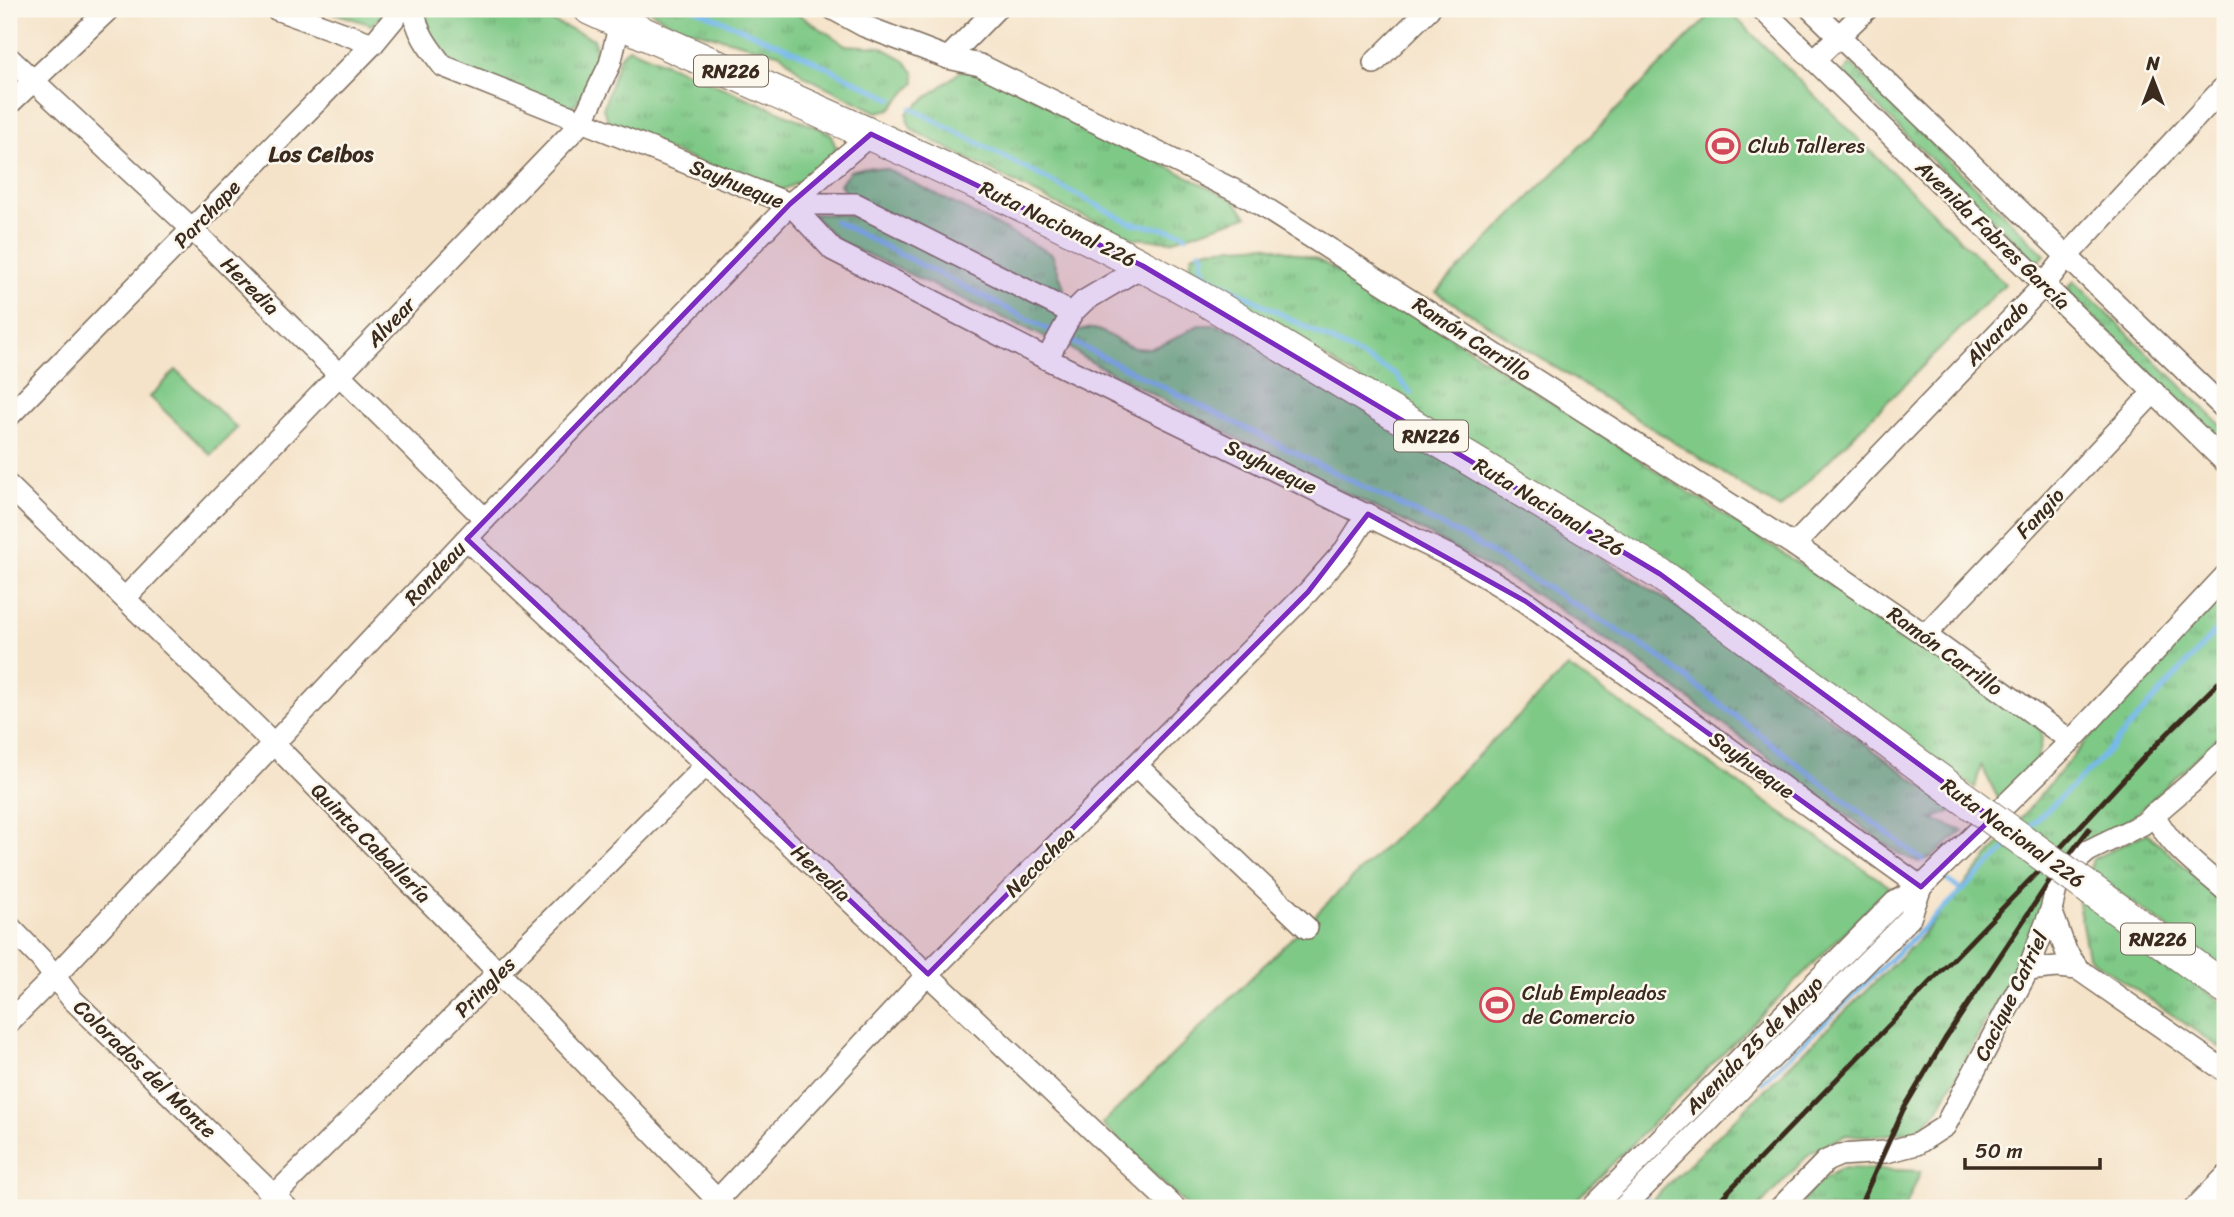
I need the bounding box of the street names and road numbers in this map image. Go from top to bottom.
road number: RN226 [694,55,768,86]
street label: Sayhueque [684,148,790,220]
street label: Avenida Fabres García [1906,150,2080,320]
street label: Ruta Nacional 226 [973,169,1143,279]
street label: Parchape [164,170,250,258]
street label: Heredia [211,247,289,325]
street label: Alvear [356,286,426,357]
street label: Ramón Carrillo [1405,286,1540,392]
street label: Alvarado [1955,291,2039,376]
road number: RN226 [1394,420,1468,452]
street label: Sayhueque [1218,428,1324,506]
street label: Ruta Nacional 226 [1466,447,1632,567]
street label: Fangio [2006,478,2074,548]
street label: Rondeau [394,531,476,615]
street label: Ramón Carrillo [1879,596,2012,707]
street label: Sayhueque [1701,720,1803,810]
street label: Ruta Nacional 226 [1933,767,2093,899]
street label: Quinta Caballería [301,773,441,913]
street label: Necochea [995,817,1085,907]
street label: Heredia [782,834,861,912]
street label: Cacique Catriel [1963,923,2059,1068]
road number: RN226 [2121,923,2195,954]
street label: Pringles [445,947,525,1027]
street label: Avenida 25 de Mayo [1674,966,1833,1125]
street label: Colorados del Monte [64,990,226,1148]

